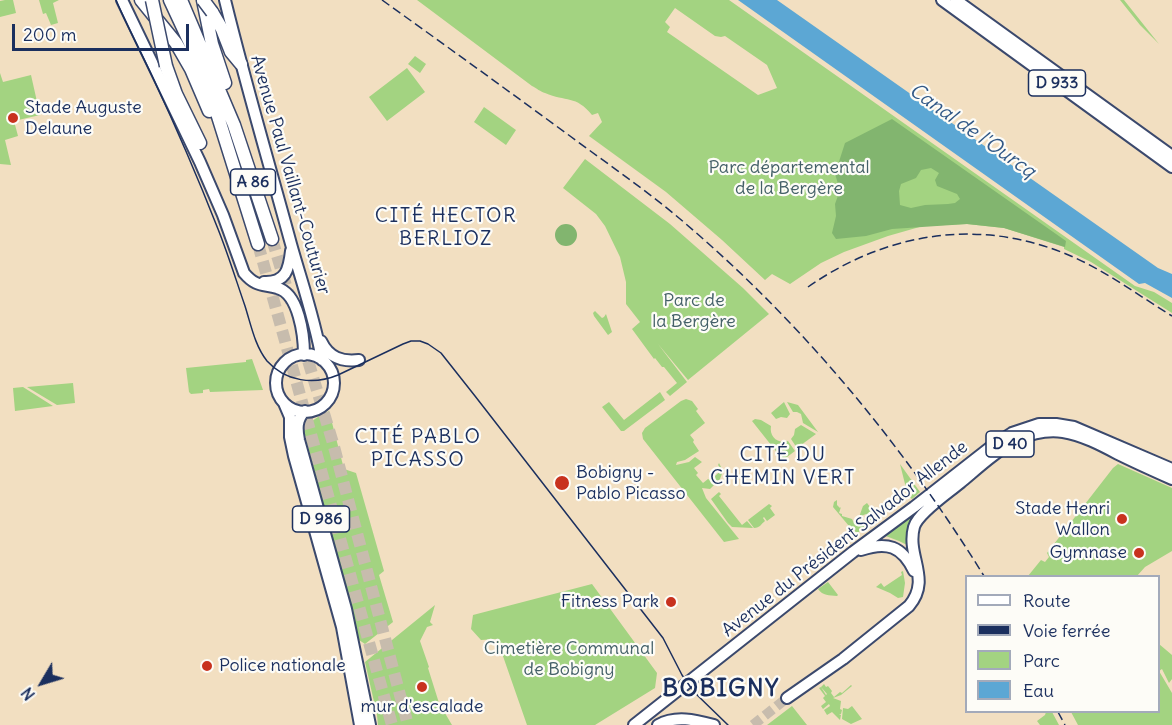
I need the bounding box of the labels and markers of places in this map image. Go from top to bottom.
place label: Stade Auguste Delaune [25,97,142,140]
marker: Stade Auguste Delaune [6,111,20,125]
place label: Bobigny - Pablo Picasso [576,462,686,504]
marker: Bobigny - Pablo Picasso [553,474,571,492]
place label: Stade Henri Wallon [1015,498,1110,540]
marker: Stade Henri Wallon [1115,512,1129,526]
place label: Gymnase [1049,542,1127,564]
marker: Gymnase [1132,546,1146,560]
place label: Fitness Park [561,591,659,613]
marker: Fitness Park [664,595,678,609]
place label: Police nationale [219,655,346,677]
marker: Police nationale [200,659,214,673]
marker: mur d'escalade [415,680,429,694]
place label: mur d'escalade [361,696,483,718]

